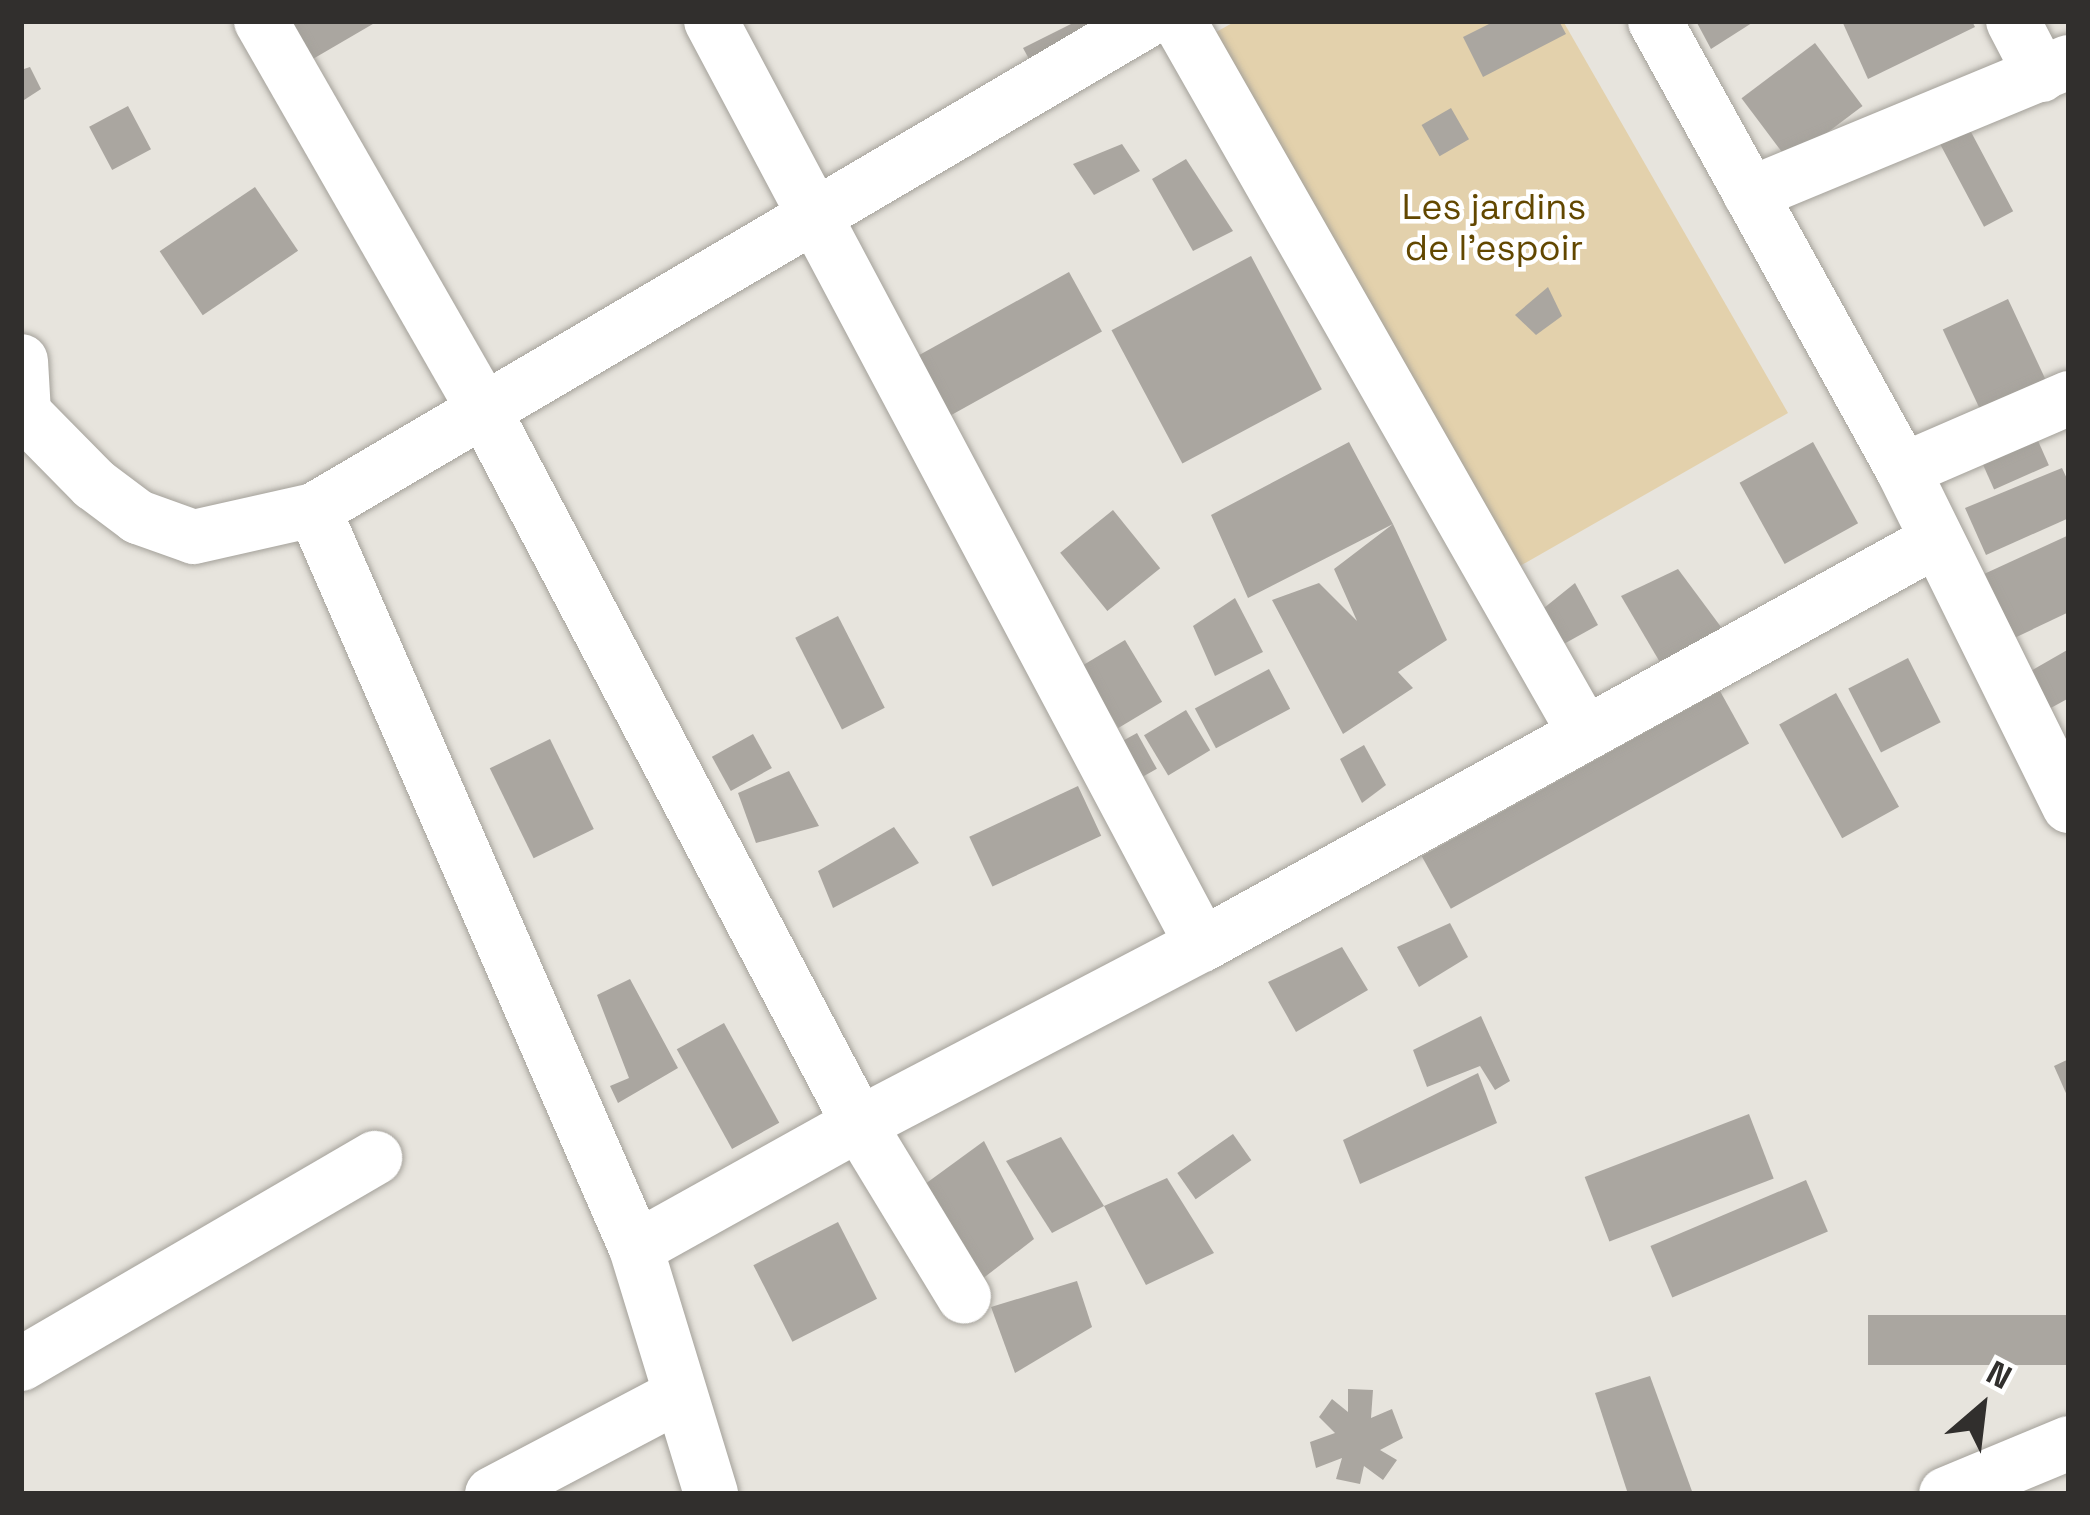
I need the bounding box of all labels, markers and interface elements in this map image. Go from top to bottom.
park label: Les jardins de l'espoir [1402,185,1586,270]
north arrow [1922,1347,2042,1467]
text: N [1979,1351,2019,1399]

